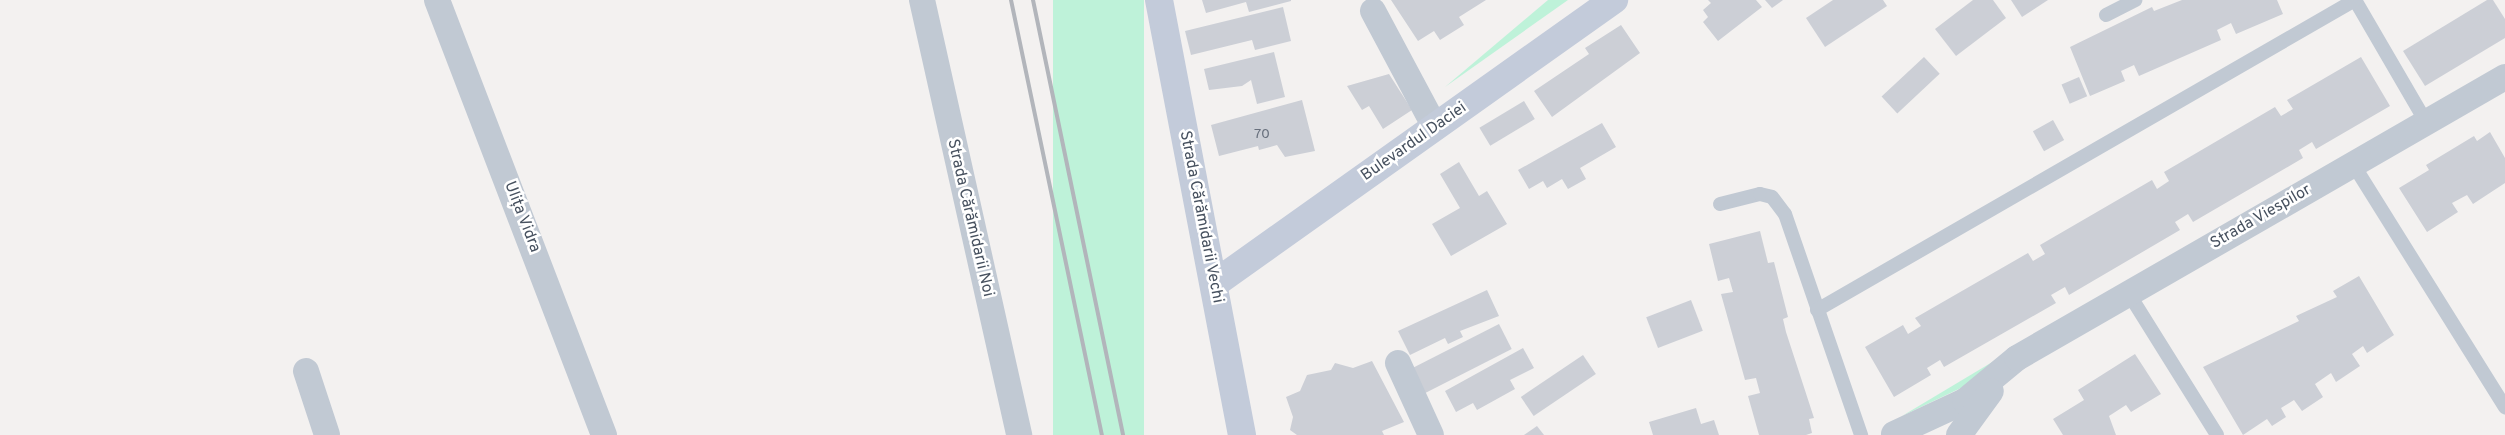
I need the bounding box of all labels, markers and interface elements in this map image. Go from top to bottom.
street label: Bulevardul Daciei [1358,98,1470,186]
house number: 70 [1254,127,1270,143]
street label: Strada Cărămidarii Vechi [1175,129,1227,305]
street label: Strada Cărămidarii Noi [943,137,997,299]
street label: Ulița Vidra [500,178,544,256]
street label: Strada Viespilor [2207,180,2315,254]

